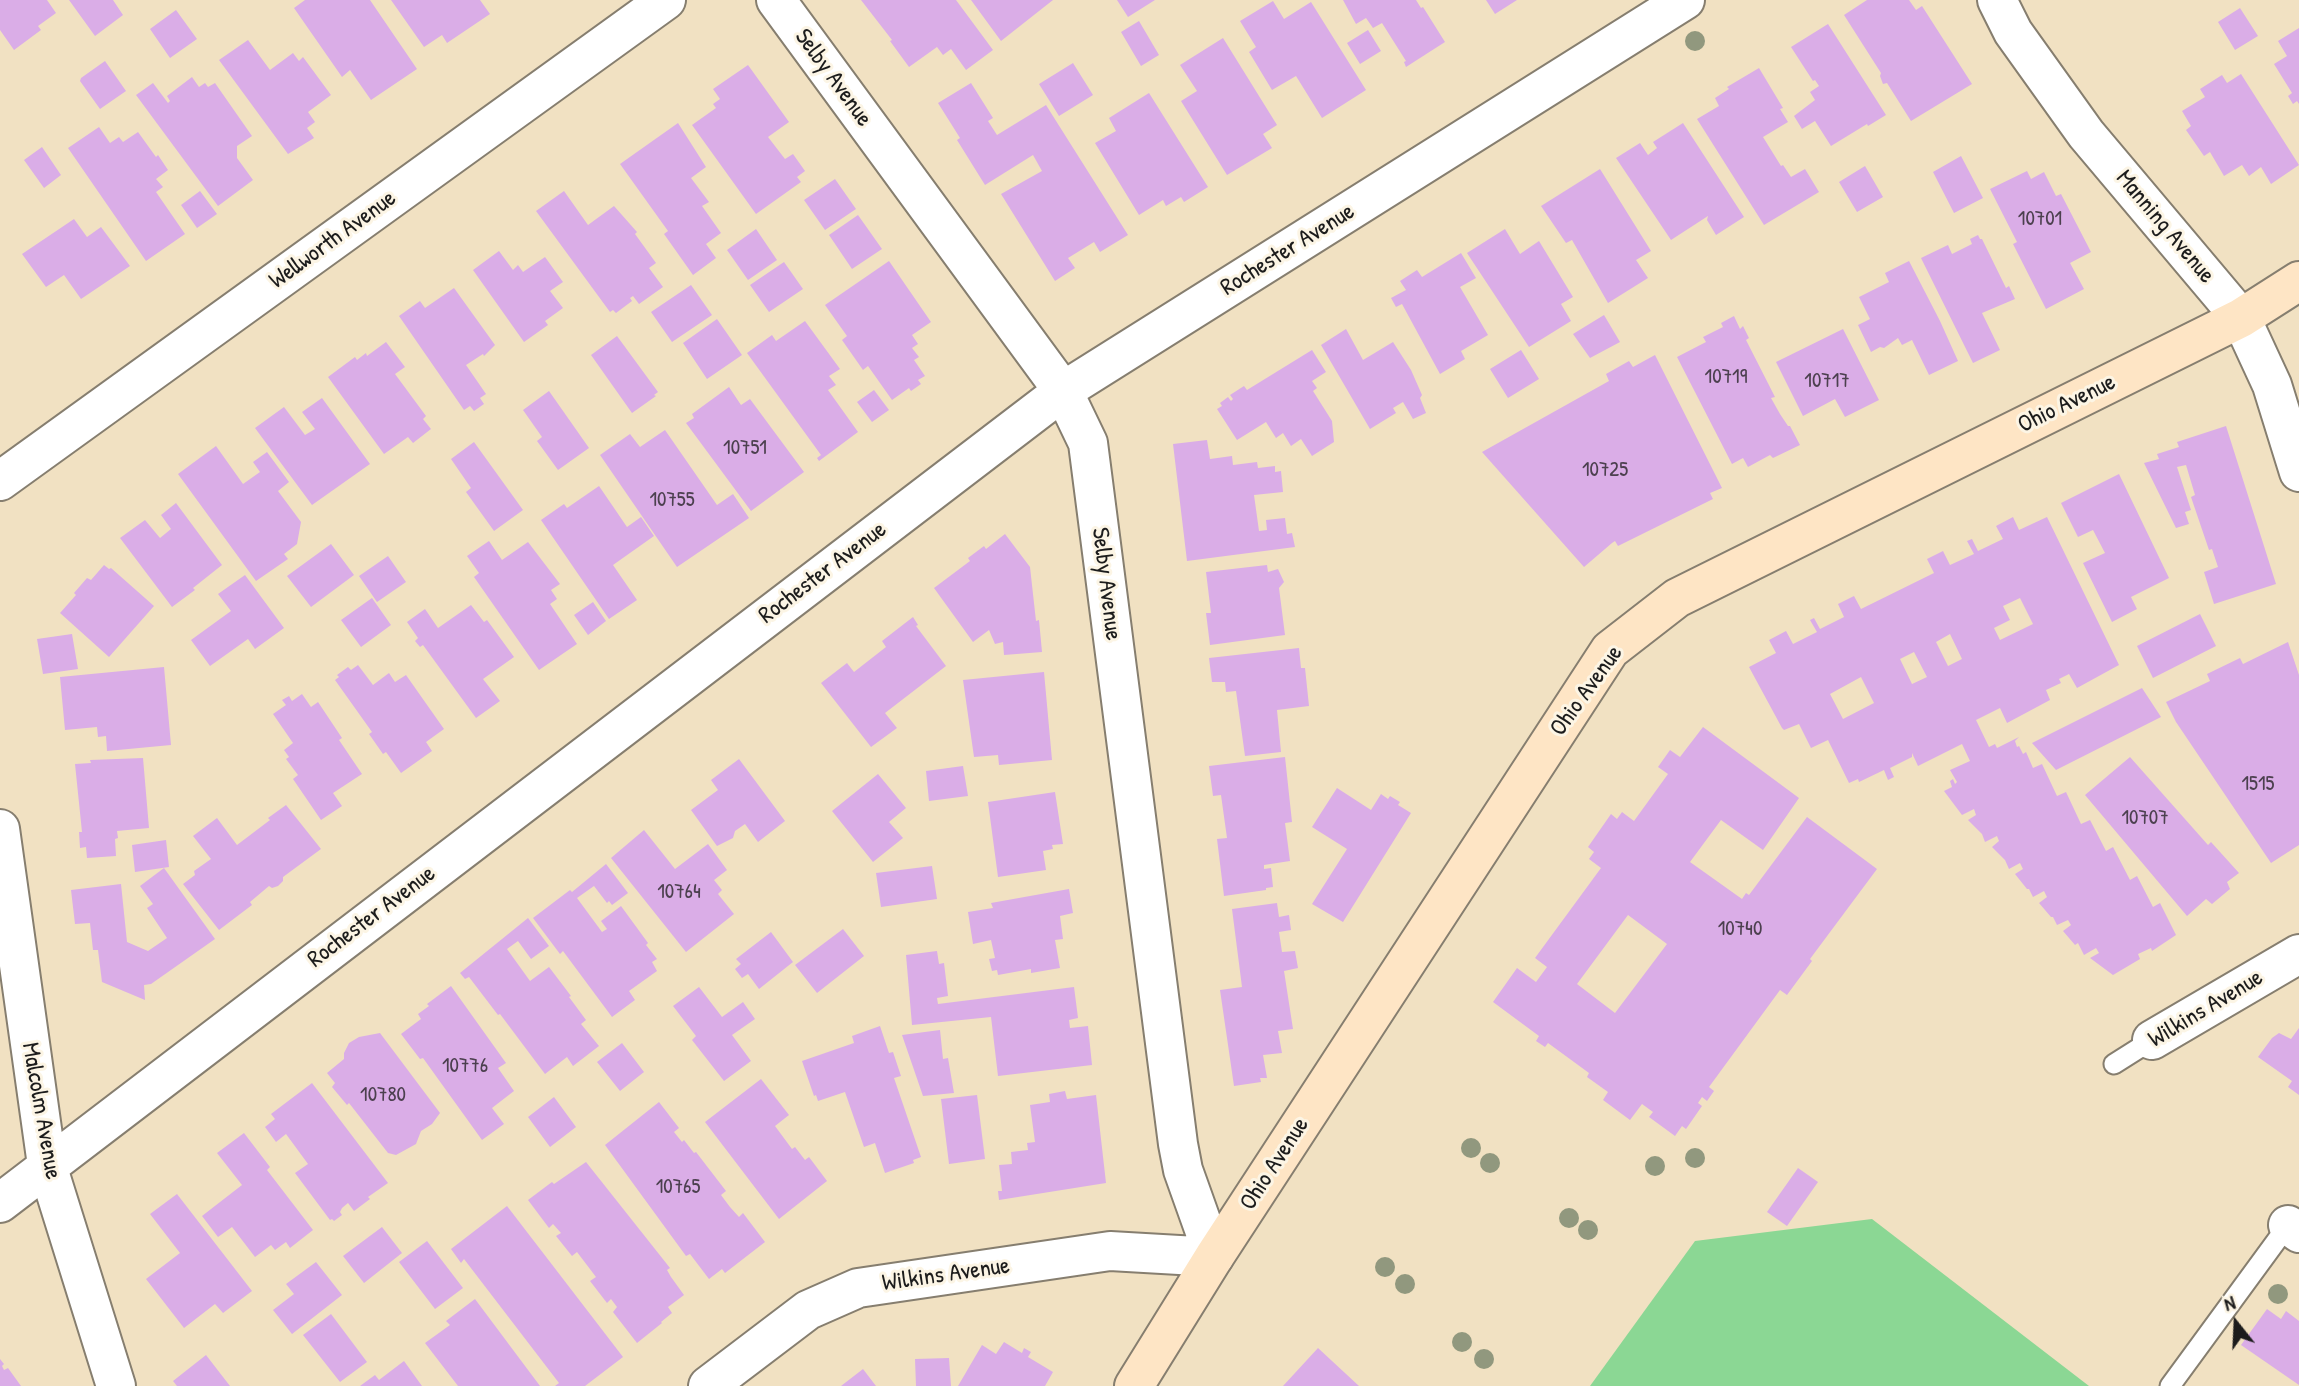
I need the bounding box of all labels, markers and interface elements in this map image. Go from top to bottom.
street label: Selby Avenue [788,24,878,132]
street label: Manning Avenue [2109,165,2221,289]
street label: Wellworth Avenue [264,184,402,296]
street label: Rochester Avenue [1216,197,1360,303]
house number: 10701 [2018,206,2062,232]
house number: 10719 [1705,364,1747,390]
house number: 10717 [1804,368,1850,394]
street label: Ohio Avenue [2014,368,2120,440]
house number: 10751 [723,435,767,461]
house number: 10725 [1582,457,1628,483]
house number: 10755 [649,487,695,513]
street label: Rochester Avenue [754,516,892,630]
street label: Selby Avenue [1085,526,1127,642]
street label: Ohio Avenue [1545,640,1629,742]
house number: 1515 [2241,771,2275,797]
house number: 10707 [2121,805,2169,831]
street label: Rochester Avenue [303,860,441,974]
house number: 10764 [657,879,701,905]
house number: 10740 [1718,916,1762,942]
street label: Wilkins Avenue [2144,964,2268,1054]
street label: Malcolm Avenue [15,1040,67,1182]
house number: 10776 [442,1053,488,1079]
house number: 10780 [360,1082,406,1108]
street label: Ohio Avenue [1234,1112,1316,1216]
house number: 10765 [656,1174,700,1200]
street label: Wilkins Avenue [880,1252,1012,1298]
north arrow [2201,1288,2271,1358]
text: N [2221,1289,2238,1317]

